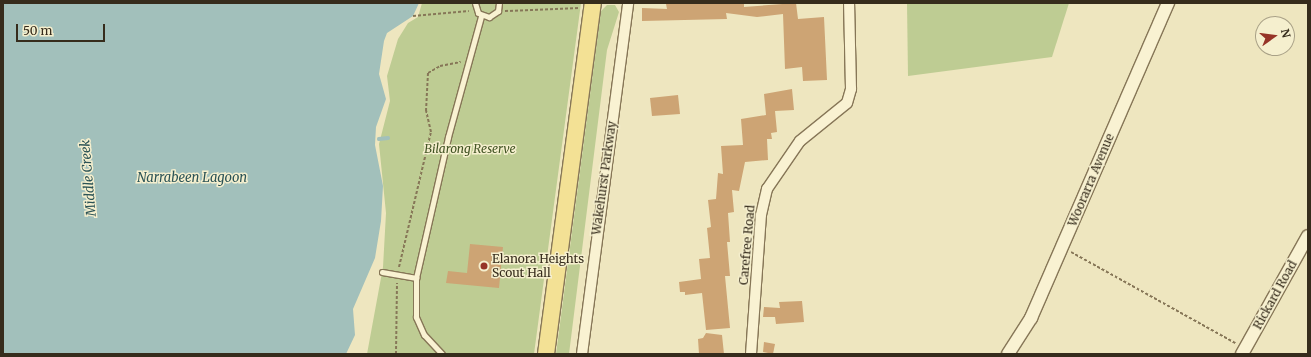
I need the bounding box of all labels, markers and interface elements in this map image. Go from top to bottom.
scale bar [18,16,107,42]
north arrow [1255,16,1295,56]
text: 50 m [23,23,52,38]
text: N [1278,27,1294,39]
street label: Wakehurst Parkway [589,120,619,236]
street label: Woorarra Avenue [1065,131,1117,229]
water label: Middle Creek [78,139,100,217]
park label: Bilarong Reserve [424,142,516,156]
water label: Narrabeen Lagoon [137,170,247,186]
street label: Carefree Road [736,204,758,286]
place label: Elanora Heights Scout Hall [492,252,584,280]
street label: Rickard Road [1250,258,1300,332]
marker: Elanora Heights Scout Hall [479,261,489,271]

